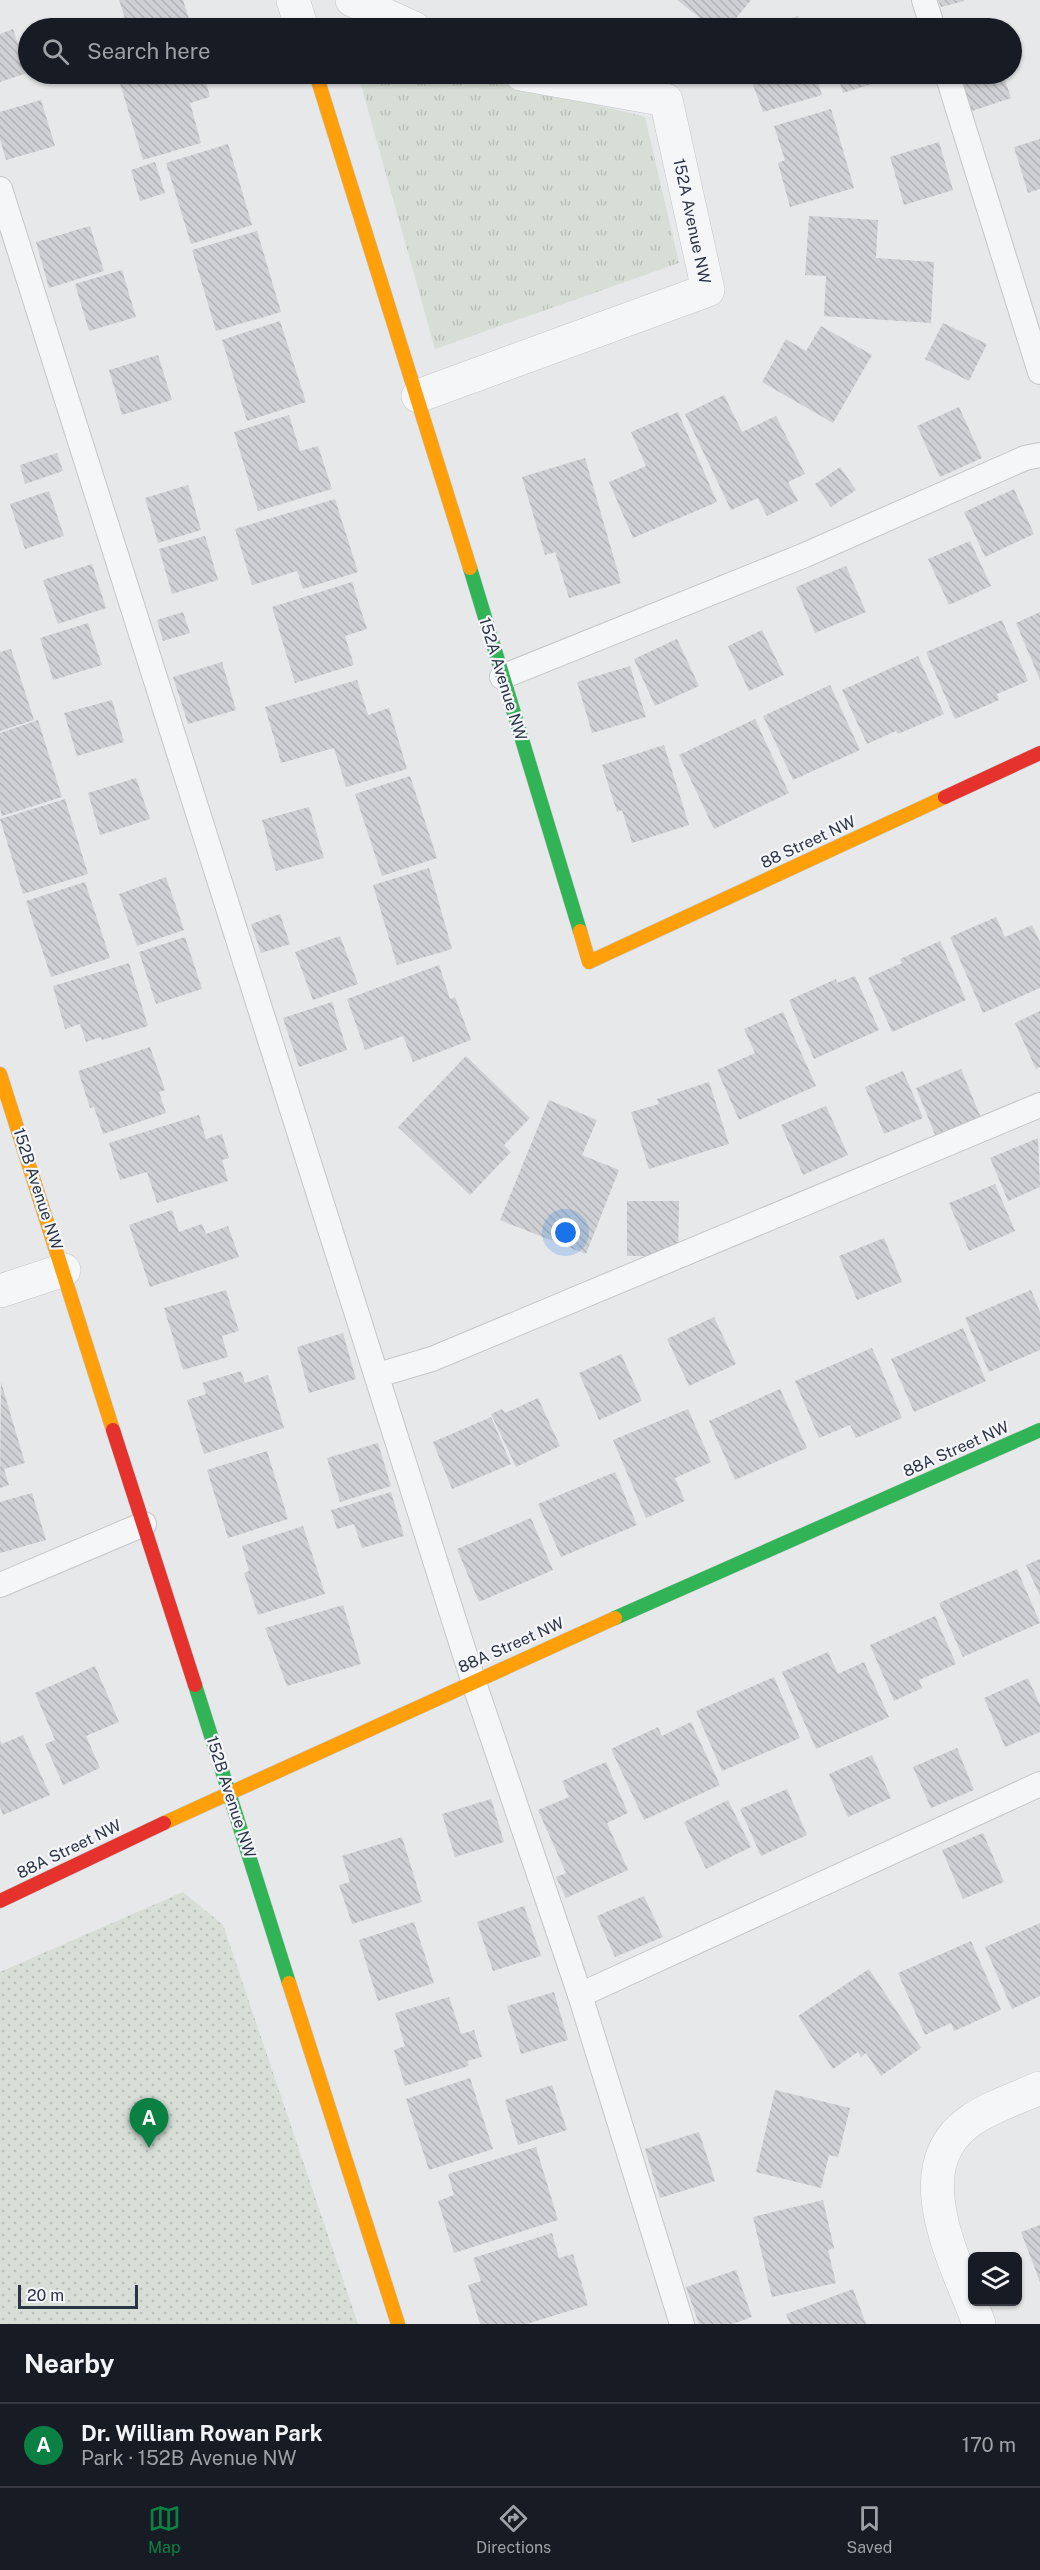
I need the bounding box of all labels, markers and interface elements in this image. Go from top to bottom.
search box [18,18,1022,84]
icon: search [39,35,72,68]
text: Search here [87,38,211,64]
street label: 152A Avenue NW [669,157,715,285]
street label: 152A Avenue NW [475,615,531,743]
street label: 88 Street NW [758,812,858,872]
street label: 152B Avenue NW [9,1126,67,1252]
your location [551,1218,580,1247]
street label: 88A Street NW [900,1417,1012,1481]
street label: 88A Street NW [455,1613,567,1677]
street label: 152B Avenue NW [202,1734,260,1860]
street label: 88A Street NW [14,1816,124,1882]
pin: A [130,2098,168,2148]
map controls [968,2252,1022,2306]
button: layers [968,2252,1022,2306]
scale bar [18,2282,138,2310]
text: 20 m [27,2286,64,2305]
text: Nearby [24,2348,114,2379]
text: Dr. William Rowan Park [81,2420,322,2446]
text: A [36,2433,51,2457]
text: 170 m [962,2433,1016,2457]
text: Park · 152B Avenue NW [81,2446,297,2470]
tab: Map [148,2502,181,2557]
tab: Directions [476,2502,551,2557]
tab: Saved [847,2502,892,2557]

